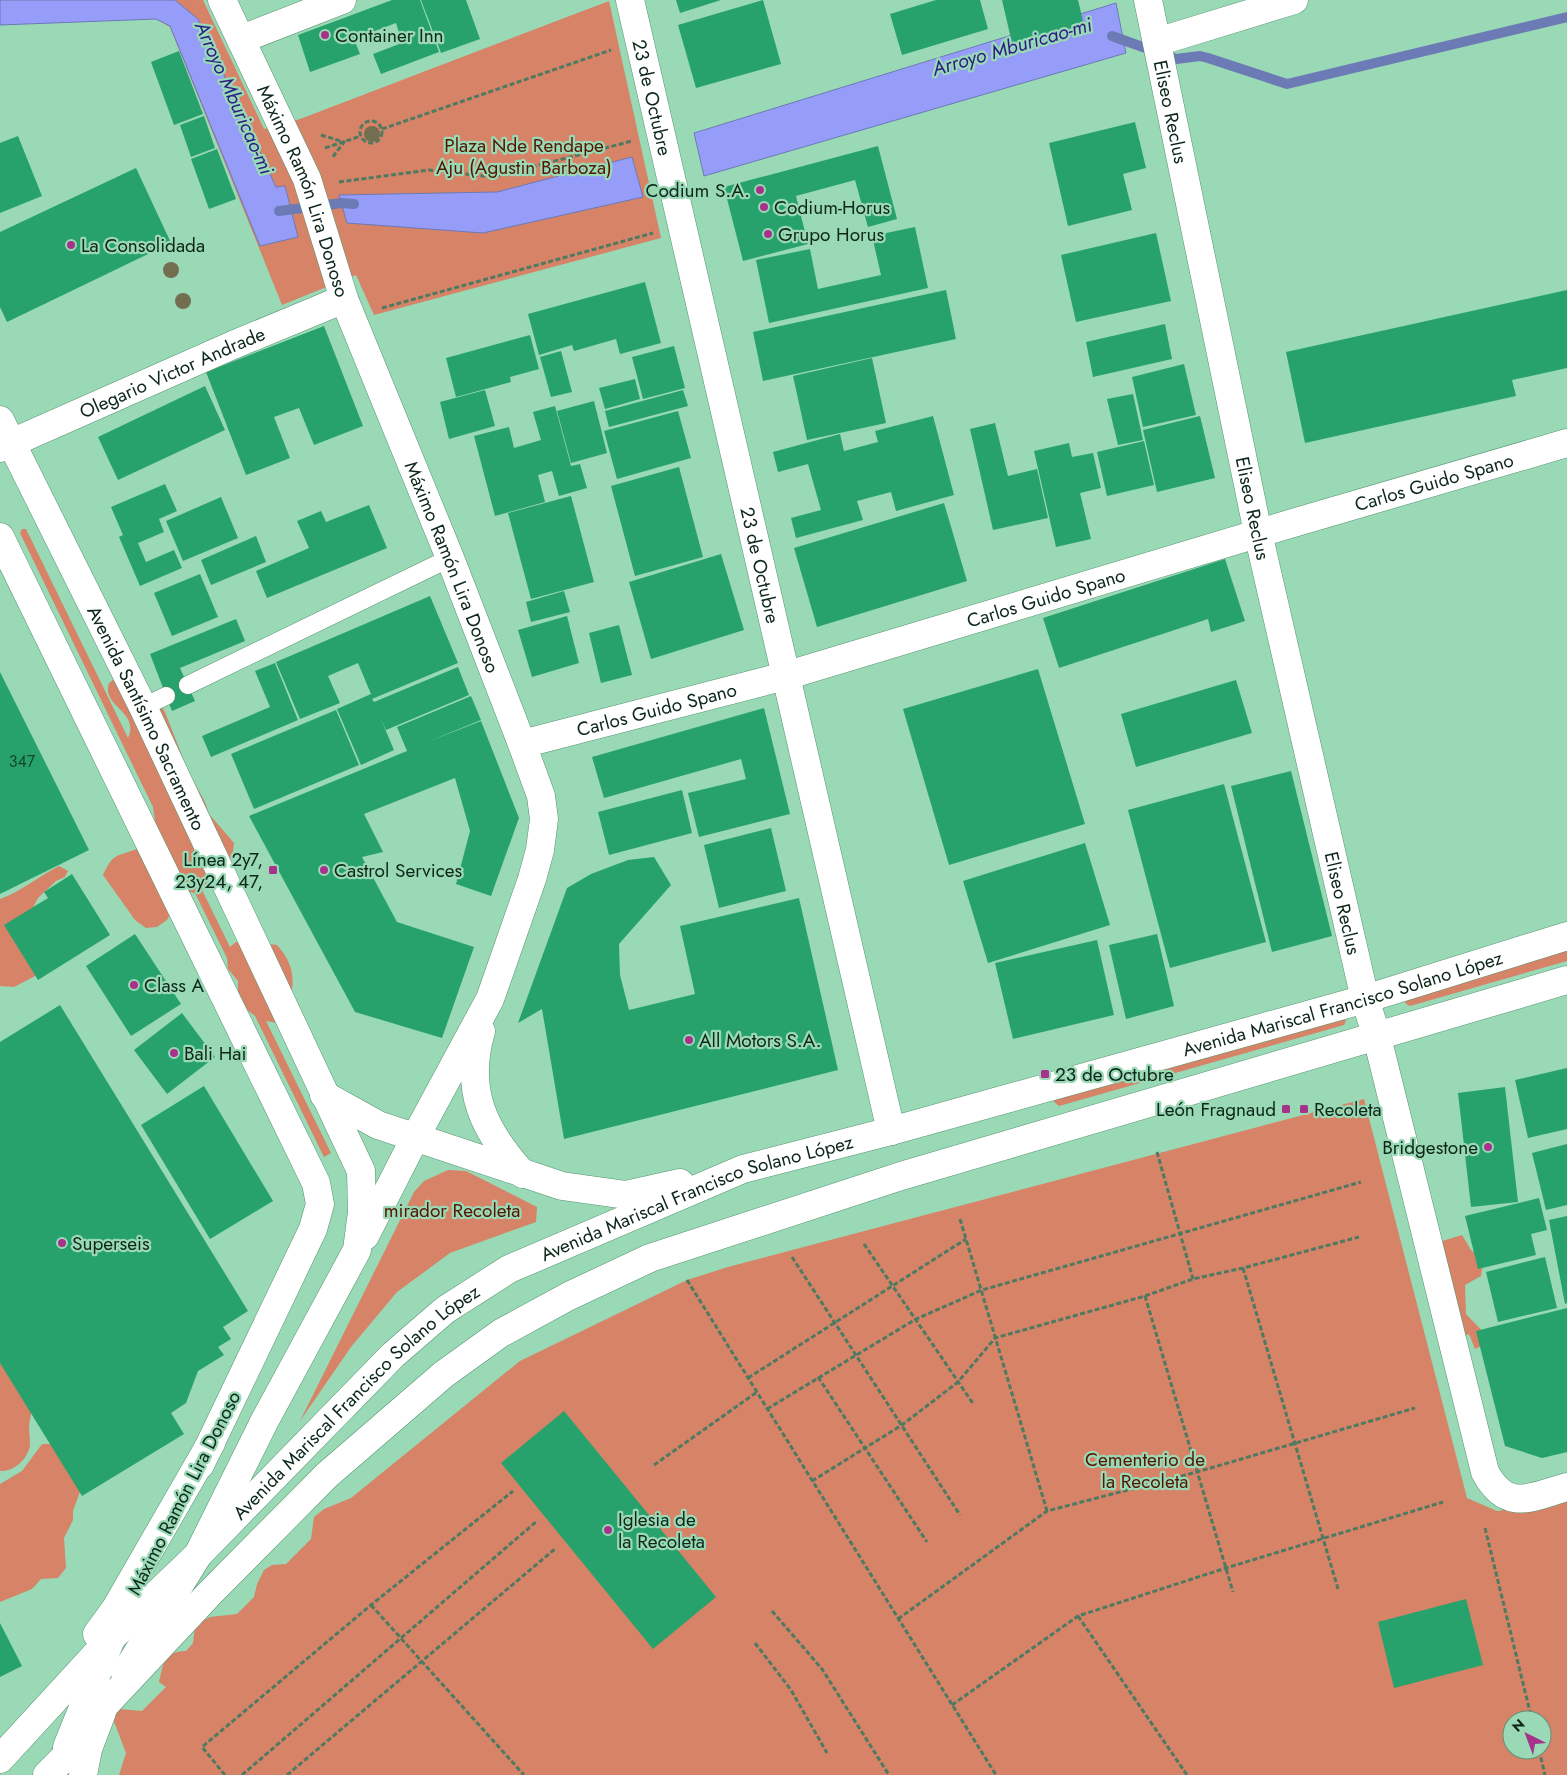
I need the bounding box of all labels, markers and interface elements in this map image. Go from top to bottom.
water label: Arroyo Mburicao-mi [928,10,1096,84]
water label: Arroyo Mburicao-mi [187,16,281,180]
place label: Container Inn [335,22,444,49]
marker: Container Inn [319,29,331,41]
street label: 23 de Octubre [626,37,679,159]
street label: Eliseo Reclus [1147,58,1195,166]
street label: Máximo Ramón Lira Donoso [251,80,356,300]
park label: Plaza Nde Rendape Aju (Agustin Barboza) [436,132,612,181]
place label: Codium S.A. [645,177,750,204]
marker: Codium S.A. [754,184,766,196]
place label: Codium-Horus [774,194,890,221]
marker: Codium-Horus [758,201,770,213]
place label: Grupo Horus [778,221,885,248]
marker: Grupo Horus [762,228,774,240]
place label: La Consolidada [81,232,205,259]
marker: La Consolidada [65,239,77,251]
street label: Olegario Victor Andrade [75,320,269,425]
street label: Carlos Guido Spano [1351,446,1517,518]
street label: Eliseo Reclus [1229,454,1277,563]
street label: Máximo Ramón Lira Donoso [398,457,507,677]
street label: 23 de Octubre [734,504,787,626]
street label: Carlos Guido Spano [963,561,1128,634]
street label: Avenida Santísimo Sacramento [81,601,212,835]
street label: Carlos Guido Spano [574,676,739,743]
house number: 347 [9,750,36,773]
place label: Línea 2y7, 23y24, 47, [175,846,263,895]
street label: Eliseo Reclus [1318,849,1368,958]
place label: Castrol Services [334,857,462,884]
marker: Línea 2y7, 23y24, 47, [267,864,279,876]
marker: Castrol Services [318,864,330,876]
street label: Avenida Mariscal Francisco Solano López [1179,943,1506,1063]
place label: Class A [144,972,205,999]
marker: Class A [128,979,140,991]
place label: All Motors S.A. [699,1027,821,1054]
marker: All Motors S.A. [683,1034,695,1046]
place label: Bali Hai [184,1040,246,1067]
marker: Bali Hai [168,1047,180,1059]
place label: 23 de Octubre [1055,1061,1174,1088]
marker: 23 de Octubre [1039,1068,1051,1080]
place label: León Fragnaud [1156,1096,1276,1123]
place label: Recoleta [1314,1096,1382,1123]
marker: León Fragnaud [1280,1103,1292,1115]
marker: Recoleta [1298,1103,1310,1115]
street label: Avenida Mariscal Francisco Solano López [536,1128,856,1268]
place label: Bridgestone [1382,1134,1478,1161]
marker: Bridgestone [1482,1141,1494,1153]
park label: mirador Recoleta [384,1197,520,1224]
place label: Superseis [72,1230,150,1257]
marker: Superseis [56,1237,68,1249]
street label: Avenida Mariscal Francisco Solano López [226,1278,485,1525]
street label: Máximo Ramón Lira Donoso [121,1386,247,1600]
park label: Cementerio de la Recoleta [1085,1446,1205,1495]
place label: Iglesia de la Recoleta [618,1506,705,1555]
marker: Iglesia de la Recoleta [602,1524,614,1536]
north arrow [1502,1710,1552,1760]
text: N [1507,1714,1529,1736]

